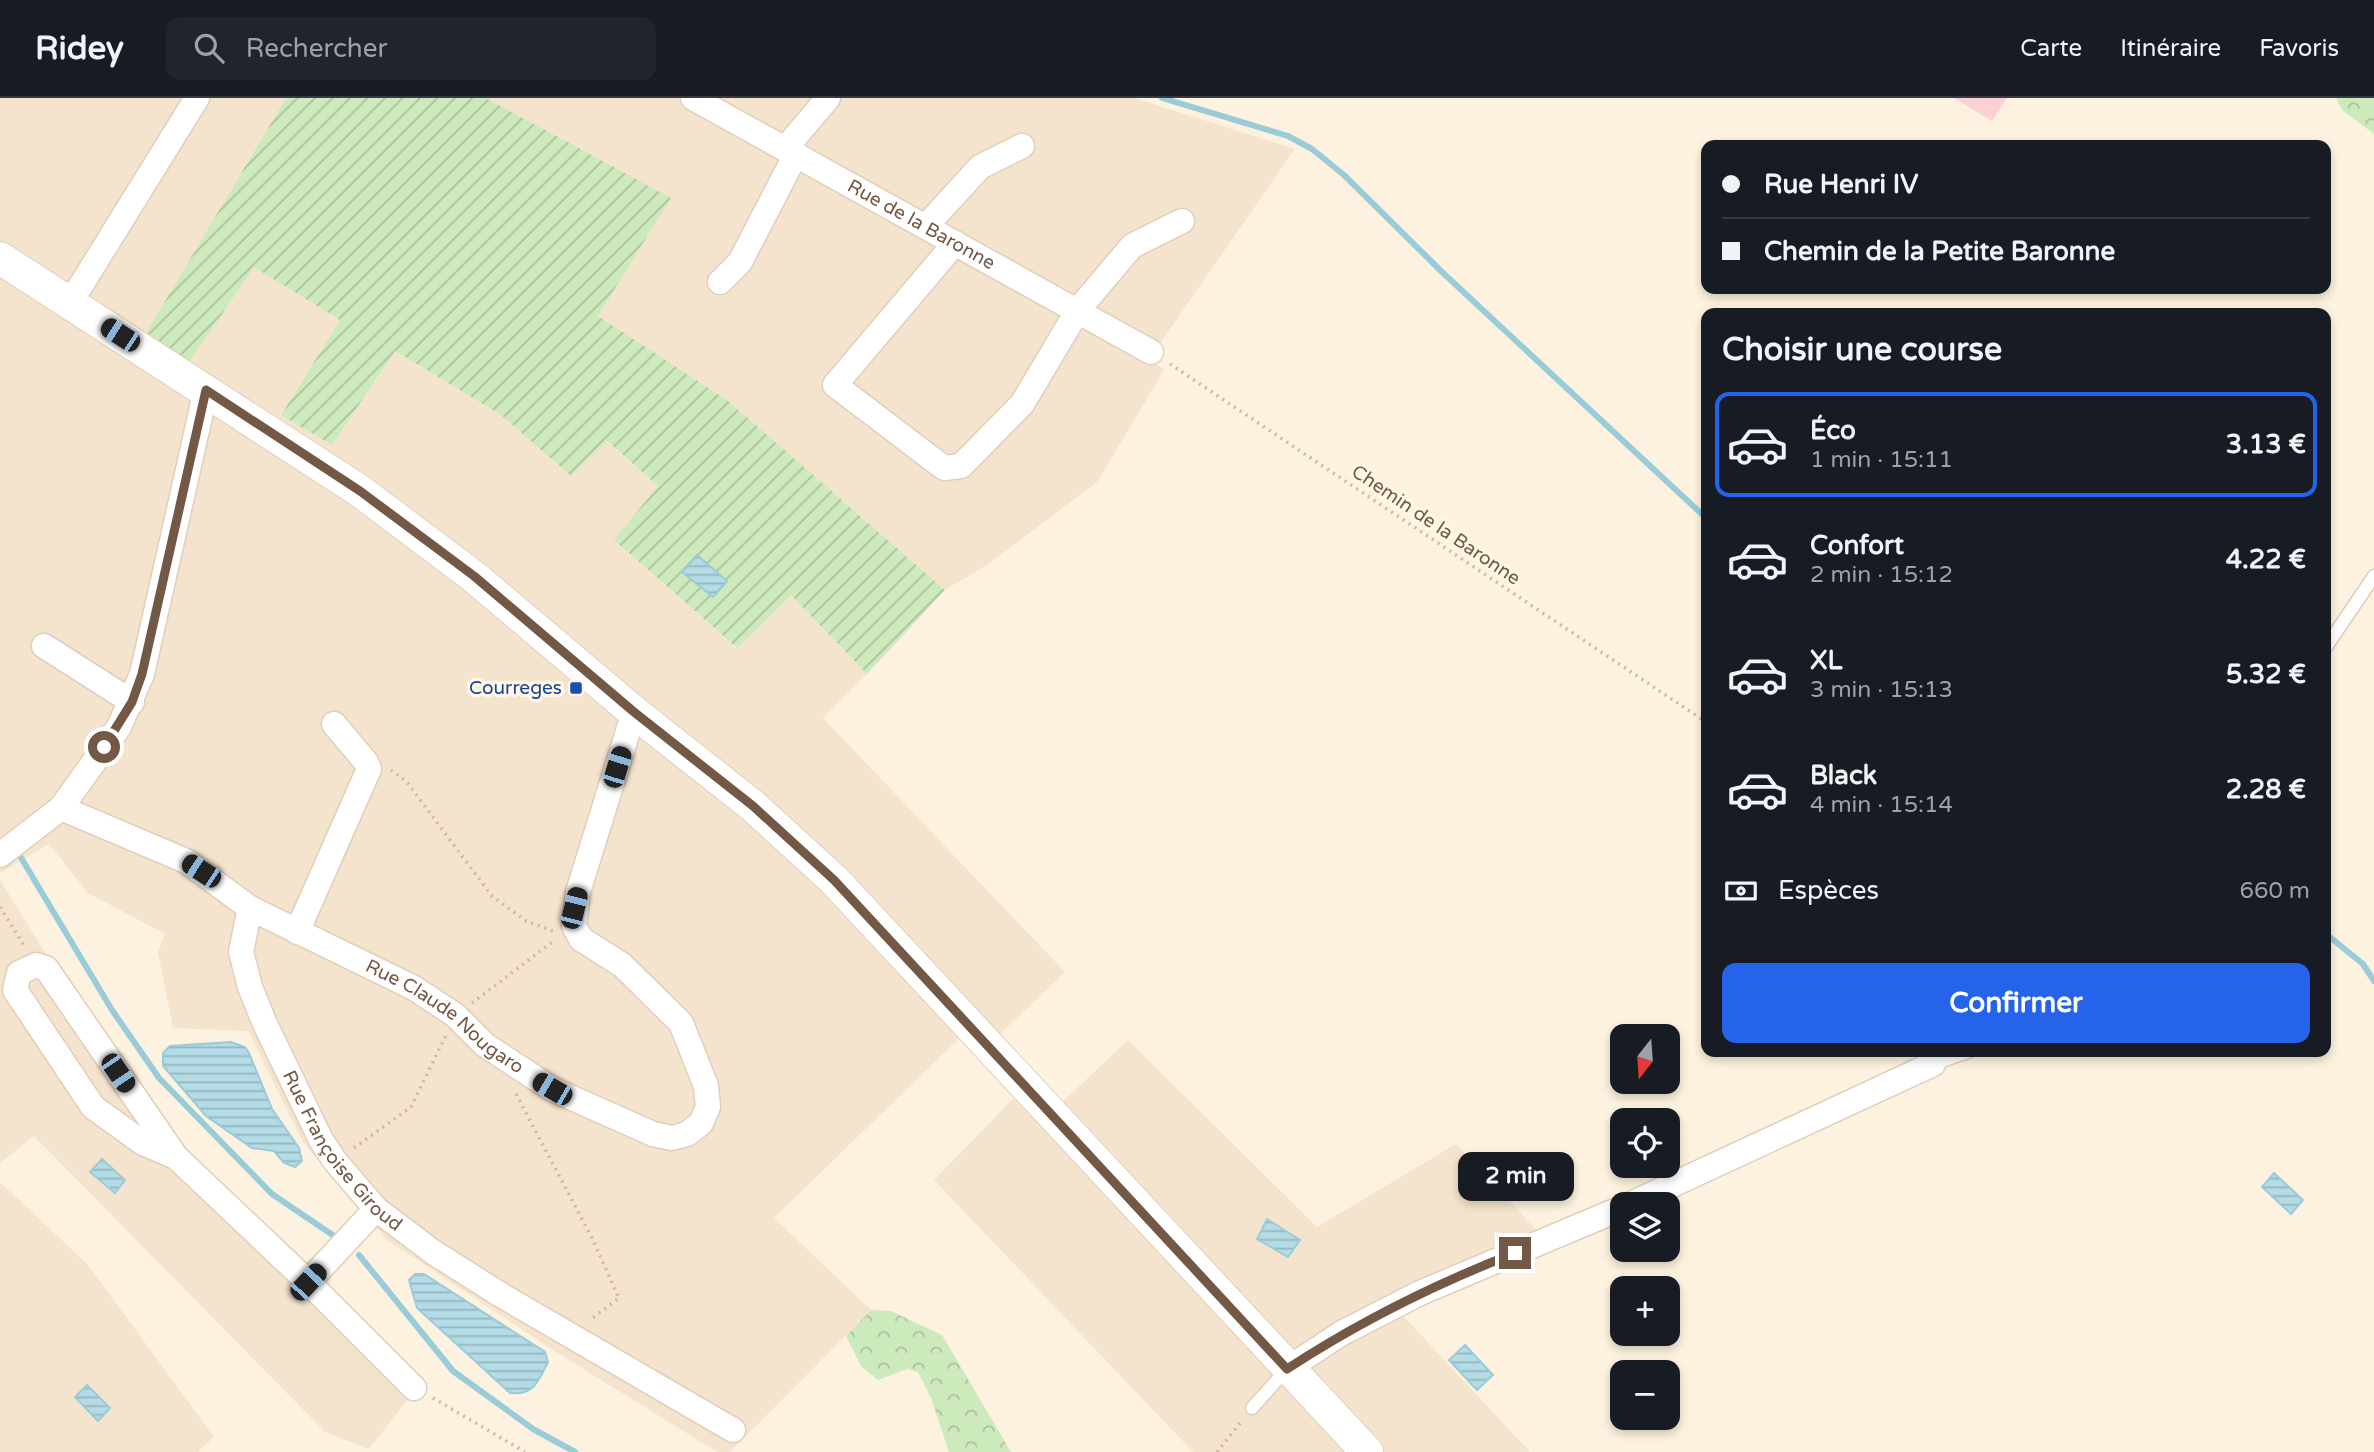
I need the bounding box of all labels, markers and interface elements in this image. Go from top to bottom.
search box [166,17,656,80]
text: Ridey [35,29,124,68]
icon: search [190,29,228,67]
text: Rechercher [246,33,387,64]
text: Carte [2020,34,2082,63]
text: Itinéraire [2120,34,2221,63]
text: Favoris [2259,34,2339,63]
text: Rue Henri IV [1764,169,1918,200]
street label: Rue de la Baronne [844,175,999,274]
text: Chemin de la Petite Baronne [1764,236,2115,267]
car [97,315,144,355]
text: Choisir une course [1722,331,2002,369]
icon: car [1726,413,1789,476]
text: Éco [1810,415,1856,446]
text: 3.13 € [2226,429,2306,460]
text: 1 min · 15:11 [1810,446,1953,474]
street label: Chemin de la Baronne [1348,460,1524,590]
icon: car [1726,528,1789,591]
text: Confort [1810,530,1904,561]
text: 4.22 € [2226,544,2306,575]
text: 2 min · 15:12 [1810,561,1953,589]
icon: car [1726,643,1789,706]
text: XL [1810,645,1842,676]
text: 5.32 € [2226,659,2306,690]
text: 3 min · 15:13 [1810,676,1953,704]
place label: Courreges [469,677,562,699]
marker: Courreges [568,680,584,696]
route start [88,731,120,763]
car [601,744,634,790]
icon: car [1726,758,1789,821]
text: Black [1810,760,1877,791]
text: 2.28 € [2226,774,2306,805]
text: 4 min · 15:14 [1810,791,1953,819]
car [178,851,225,891]
icon: cash [1722,872,1760,910]
text: Espèces [1778,875,1879,906]
text: 660 m [2240,877,2310,905]
car [559,885,590,931]
street label: Rue Claude Nougaro [362,955,528,1078]
button: Confirmer [1722,963,2310,1043]
north arrow [1610,1024,1680,1094]
map controls [1610,1024,1680,1430]
car [98,1050,139,1096]
street label: Rue Françoise Giroud [278,1067,406,1236]
car [529,1069,576,1109]
button: locate [1610,1108,1680,1178]
callout: 2 min [1457,1152,1573,1200]
text: 2 min [1485,1162,1547,1190]
button: layers [1610,1192,1680,1262]
route end [1499,1237,1531,1269]
car [286,1259,331,1305]
button: + [1610,1276,1680,1346]
button: − [1610,1360,1680,1430]

